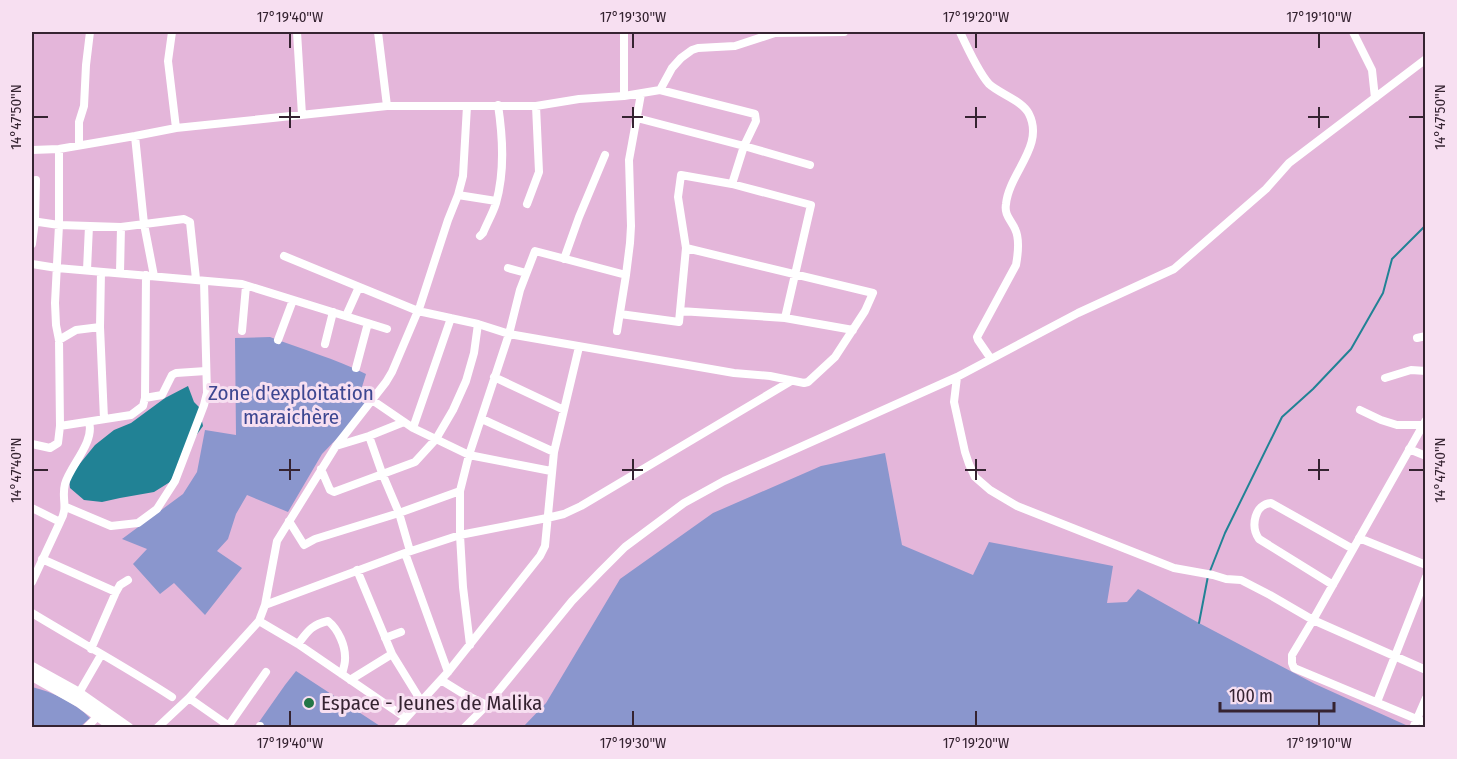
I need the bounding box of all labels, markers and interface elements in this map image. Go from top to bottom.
text: 17°19'40"W [257,8,323,26]
text: 17°19'30"W [600,8,666,26]
text: 17°19'20"W [943,8,1009,26]
text: 17°19'10"W [1286,8,1352,26]
text: 14°47'50"N [7,84,25,150]
text: 14°47'50"N [1431,84,1449,150]
park label: Zone d'exploitation maraichère [208,380,374,430]
text: 14°47'40"N [7,437,25,503]
text: 14°47'40"N [1431,437,1449,503]
scale bar [1220,675,1334,713]
text: 100 m [1229,685,1273,707]
place label: Espace - Jeunes de Malika [321,690,542,716]
marker: Espace - Jeunes de Malika [302,696,316,710]
text: 17°19'40"W [257,734,323,752]
text: 17°19'30"W [600,734,666,752]
text: 17°19'20"W [943,734,1009,752]
text: 17°19'10"W [1286,734,1352,752]

